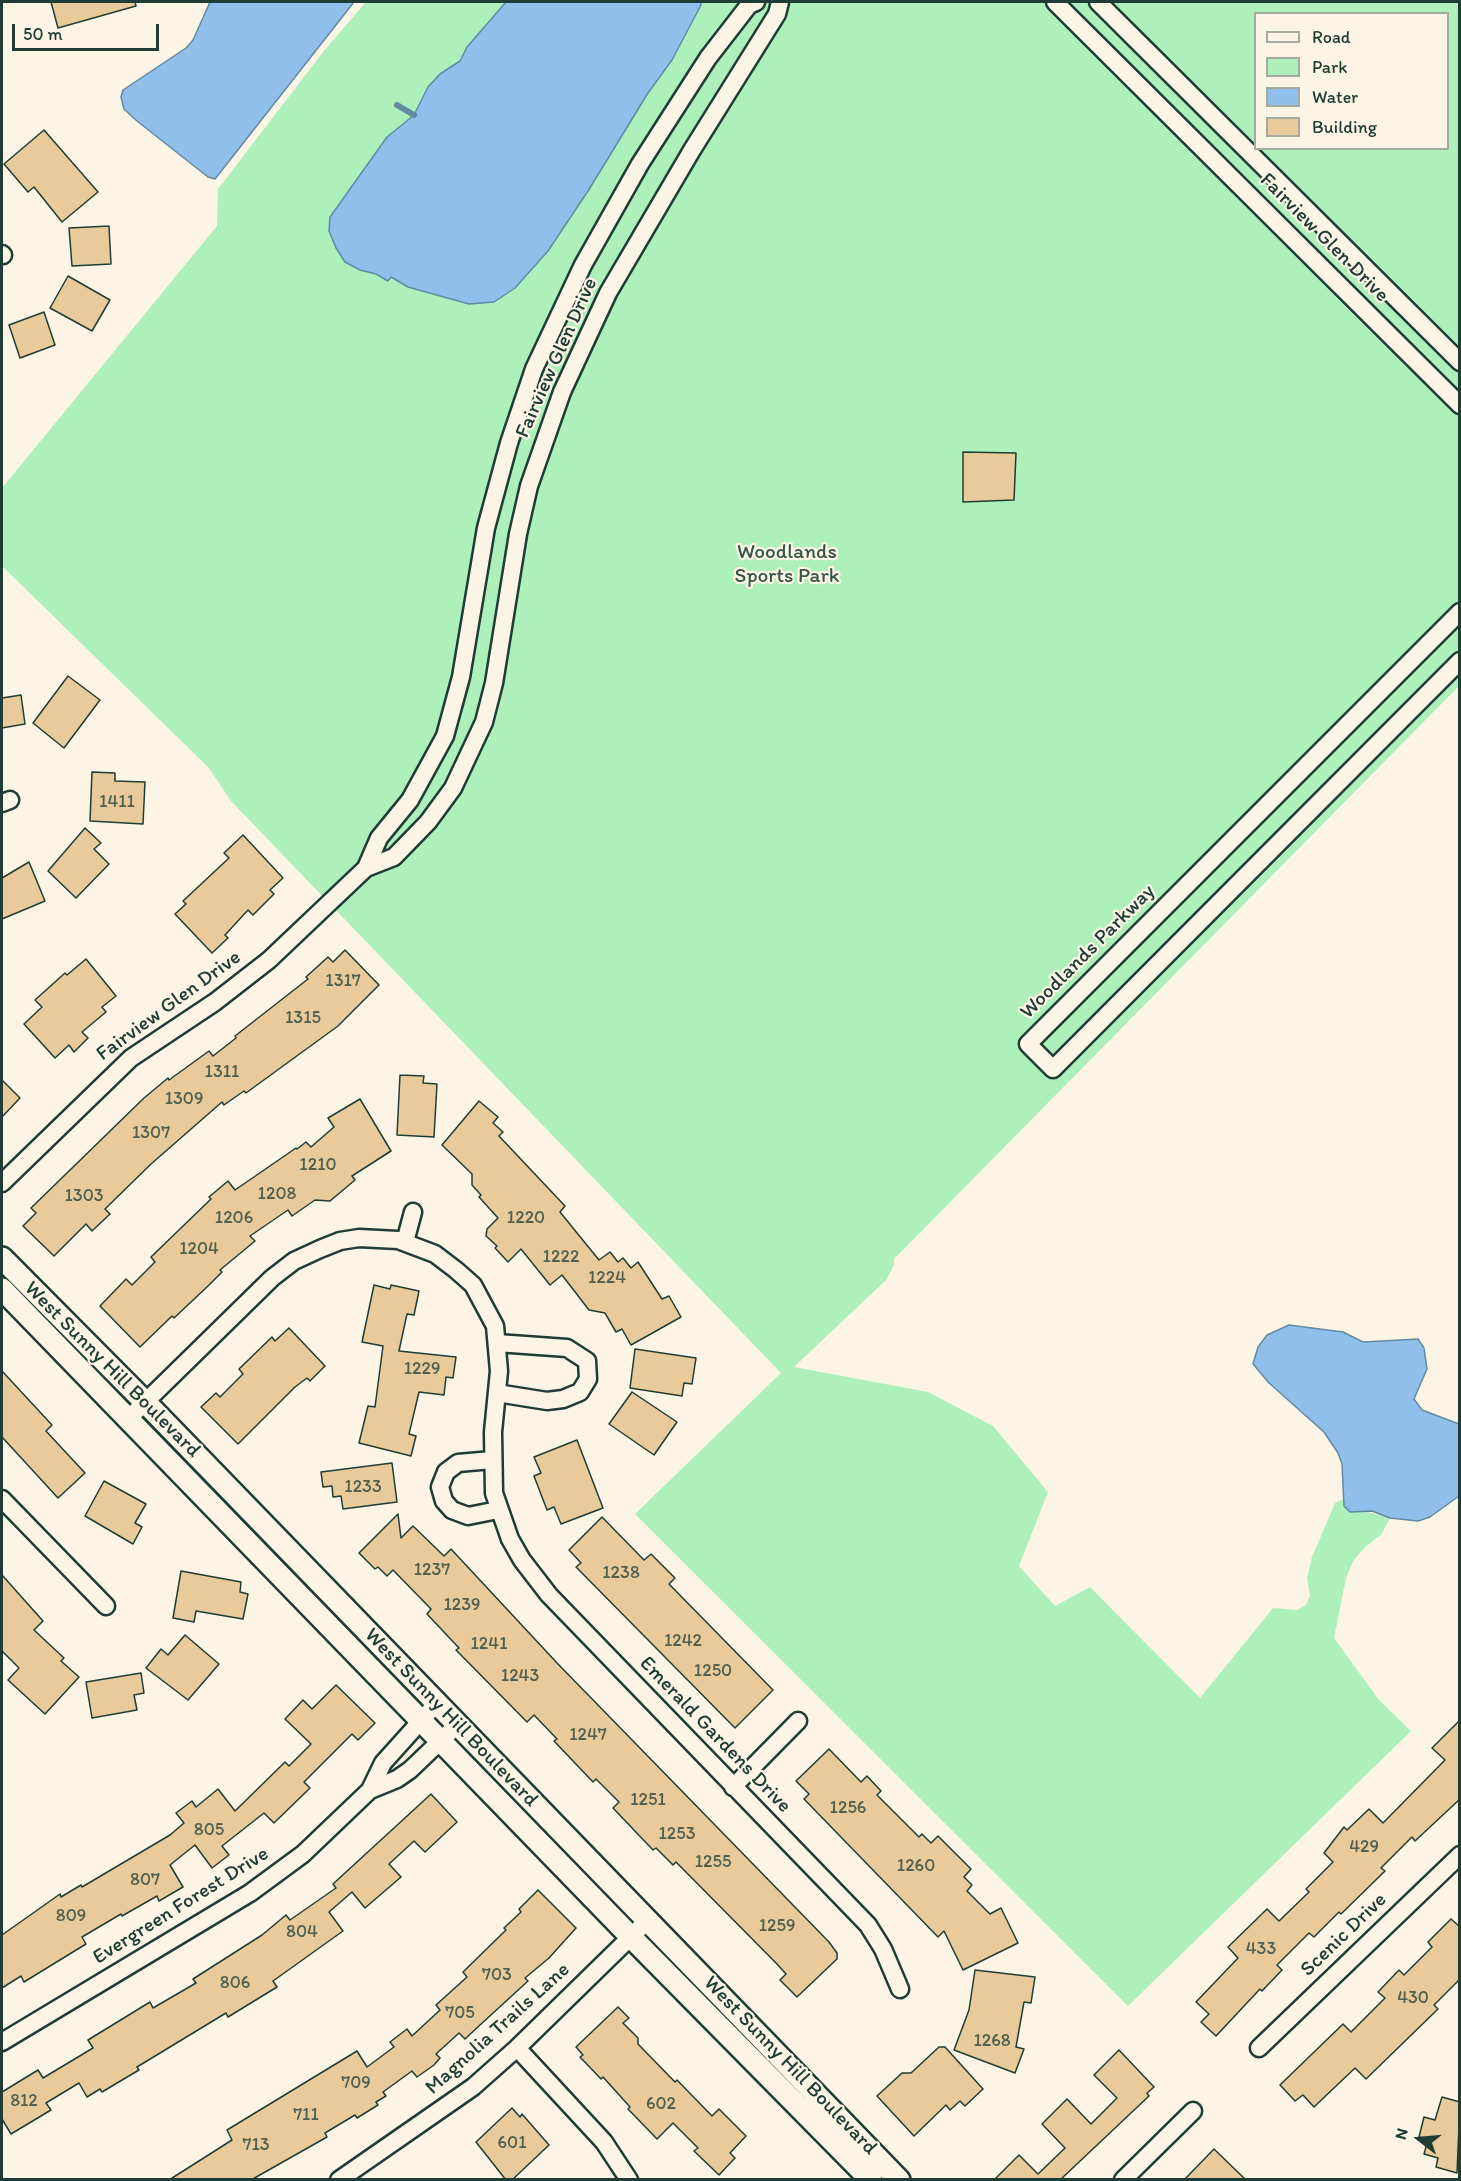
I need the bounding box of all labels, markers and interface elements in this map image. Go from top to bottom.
scale bar [15,12,162,50]
legend [1254,12,1449,150]
text: 50 m [23,23,63,45]
text: Road [1312,26,1351,48]
text: Park [1312,56,1347,78]
text: Water [1312,86,1358,108]
text: Building [1312,116,1377,138]
street label: Fairview Glen Drive [1254,168,1394,308]
street label: Fairview Glen Drive [510,274,604,442]
park label: Woodlands Sports Park [735,540,839,590]
house number: 1411 [99,791,135,813]
street label: Woodlands Parkway [1015,879,1161,1025]
street label: Fairview Glen Drive [92,945,246,1067]
house number: 1317 [325,970,361,992]
house number: 1315 [285,1007,321,1029]
house number: 1311 [205,1061,239,1083]
house number: 1309 [165,1088,203,1110]
house number: 1307 [132,1122,170,1144]
house number: 1210 [299,1154,337,1176]
house number: 1208 [258,1183,296,1205]
house number: 1303 [64,1185,104,1207]
house number: 1206 [215,1207,253,1229]
house number: 1220 [507,1207,545,1229]
house number: 1204 [179,1238,219,1260]
house number: 1222 [543,1246,579,1268]
house number: 1224 [588,1267,626,1289]
street label: West Sunny Hill Boulevard [18,1276,206,1464]
house number: 1229 [404,1358,440,1380]
house number: 1233 [344,1476,382,1498]
house number: 1237 [414,1559,450,1581]
house number: 1238 [602,1562,640,1584]
house number: 1239 [443,1594,481,1616]
street label: West Sunny Hill Boulevard [359,1623,543,1813]
house number: 1242 [664,1630,702,1652]
house number: 1241 [471,1633,507,1655]
street label: Emerald Gardens Drive [634,1651,796,1819]
house number: 1250 [694,1660,732,1682]
house number: 1243 [501,1665,539,1687]
house number: 1247 [569,1724,607,1746]
house number: 1251 [630,1789,666,1811]
house number: 1256 [830,1797,866,1819]
house number: 805 [194,1819,224,1841]
house number: 1253 [658,1823,696,1845]
house number: 429 [1349,1836,1379,1858]
street label: Evergreen Forest Drive [88,1842,274,1970]
house number: 1255 [695,1851,731,1873]
house number: 1260 [897,1855,935,1877]
house number: 807 [130,1869,160,1891]
street label: Scenic Drive [1296,1888,1392,1982]
house number: 809 [56,1905,86,1927]
house number: 1259 [759,1915,795,1937]
house number: 804 [286,1921,318,1943]
house number: 433 [1246,1938,1276,1960]
street label: Magnolia Trails Lane [421,1958,575,2100]
house number: 703 [482,1964,512,1986]
street label: West Sunny Hill Boulevard [698,1971,882,2161]
house number: 806 [220,1972,250,1994]
house number: 430 [1397,1987,1429,2009]
house number: 705 [445,2002,475,2024]
house number: 1268 [973,2030,1011,2052]
house number: 709 [341,2072,371,2094]
house number: 812 [10,2090,38,2112]
house number: 602 [646,2093,676,2115]
house number: 711 [293,2104,319,2126]
north arrow [1389,2109,1449,2169]
text: N [1391,2126,1412,2142]
house number: 601 [498,2132,526,2154]
house number: 713 [242,2134,270,2156]

